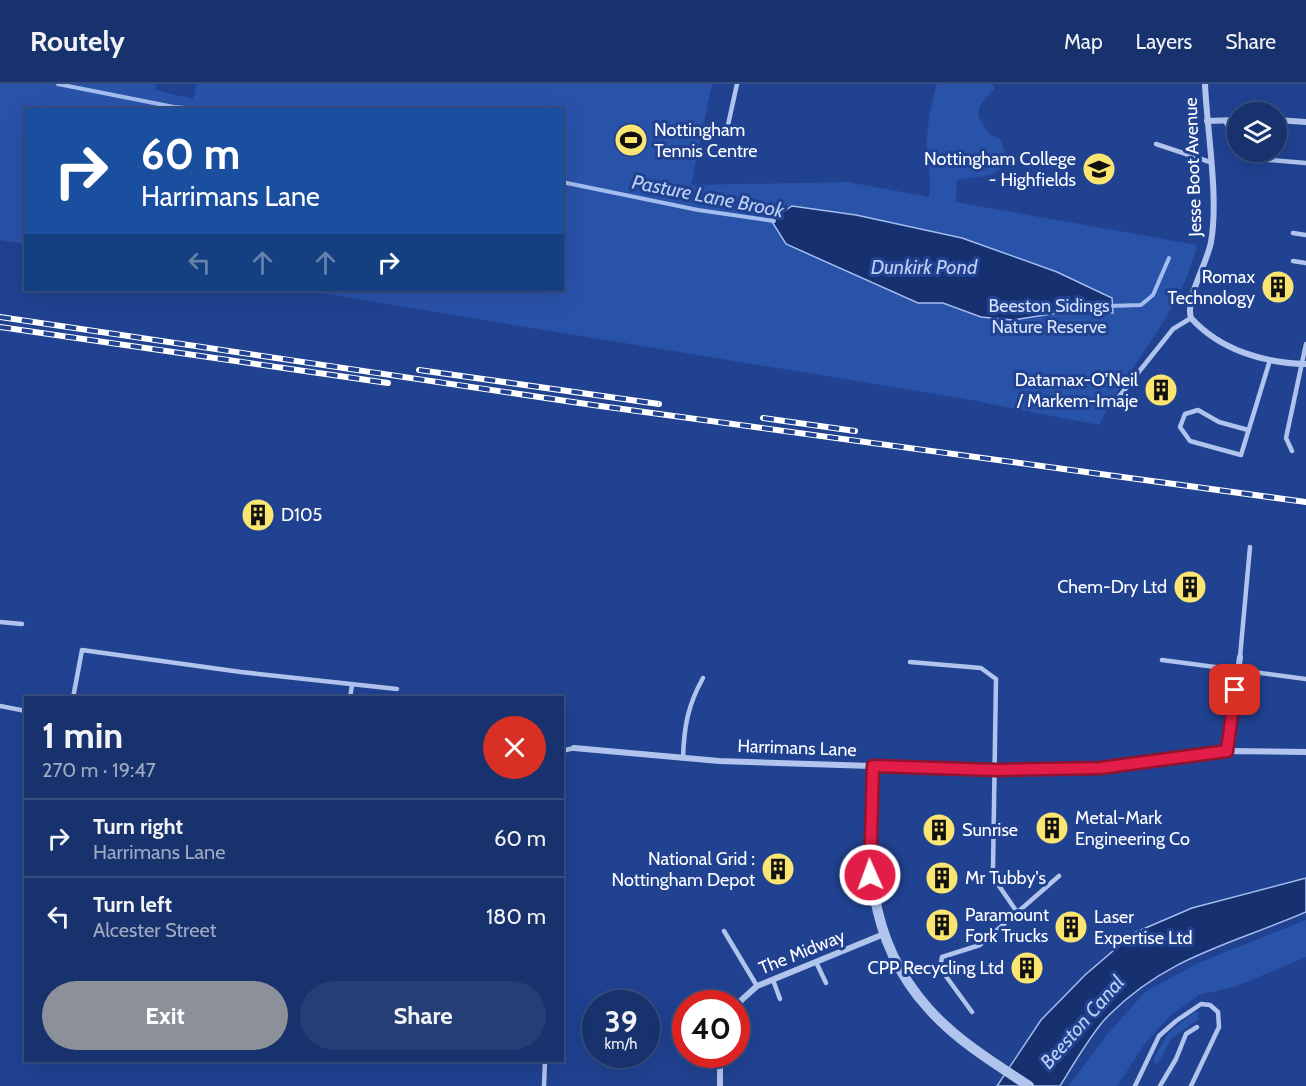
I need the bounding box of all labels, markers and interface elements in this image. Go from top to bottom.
text: Routely [30,24,125,58]
text: Map [1064,29,1103,54]
text: Layers [1136,29,1192,54]
text: Share [1225,29,1276,54]
street label: Jesse Boot Avenue [1180,97,1206,238]
map controls [1227,102,1287,162]
button: layers [1227,102,1287,162]
place label: Nottingham Tennis Centre [654,119,758,162]
sports icon: Nottingham Tennis Centre [613,122,649,158]
text: 60 m [141,128,240,180]
icon: right [42,132,120,210]
place label: Nottingham College - Highfields [924,148,1076,191]
school or university icon: Nottingham College - Highfields [1081,151,1117,187]
water label: Pasture Lane Brook [630,170,787,223]
text: Harrimans Lane [141,180,320,213]
icon: left [183,246,216,279]
icon: ahead [246,246,279,279]
icon: ahead [309,246,342,279]
icon: right [372,246,405,279]
water label: Dunkirk Pond [871,255,978,279]
place label: Romax Technology [1168,266,1255,309]
building icon: Romax Technology [1260,269,1296,305]
park label: Beeston Sidings Nature Reserve [988,295,1110,338]
place label: Datamax-O’Neil / Markem-Imaje [1015,369,1139,412]
building icon: Datamax-O’Neil / Markem-Imaje [1143,372,1179,408]
building icon: D105 [240,497,276,533]
place label: D105 [281,504,322,526]
building icon: Chem-Dry Ltd [1172,569,1208,605]
place label: Chem-Dry Ltd [1057,576,1167,598]
pin [1209,664,1260,715]
icon: arrive [1218,673,1251,706]
text: 1 min [42,713,123,757]
button: close [483,716,546,779]
street label: Harrimans Lane [737,735,857,761]
text: 270 m · 19:47 [42,758,156,782]
place label: Metal-Mark Engineering Co [1075,807,1190,850]
building icon: Metal-Mark Engineering Co [1034,810,1070,846]
building icon: Sunrise [921,812,957,848]
text: Turn right [93,813,183,840]
place label: Sunrise [962,819,1018,841]
icon: right [42,822,75,855]
text: 60 m [494,825,546,852]
text: Harrimans Lane [93,840,226,864]
position arrow [838,843,902,907]
place label: National Grid : Nottingham Depot [612,848,755,891]
building icon: National Grid : Nottingham Depot [760,851,796,887]
building icon: Mr Tubby's [924,860,960,896]
place label: Mr Tubby's [965,867,1046,889]
text: Turn left [93,891,172,918]
icon: left [42,900,75,933]
text: 180 m [486,903,546,930]
place label: Paramount Fork Trucks [965,904,1049,947]
place label: Laser Expertise Ltd [1094,906,1193,949]
building icon: Paramount Fork Trucks [924,907,960,943]
building icon: Laser Expertise Ltd [1053,909,1089,945]
text: Alcester Street [93,918,216,942]
street label: The Midway [756,925,848,979]
building icon: CPP Recycling Ltd [1009,950,1045,986]
place label: CPP Recycling Ltd [868,957,1004,979]
water label: Beeston Canal [1035,970,1129,1074]
button: Exit [42,981,288,1050]
button: Share [300,981,546,1050]
speed limit sign: 40 [672,990,750,1068]
text: 39 [604,1003,638,1040]
text: km/h [605,1035,637,1053]

